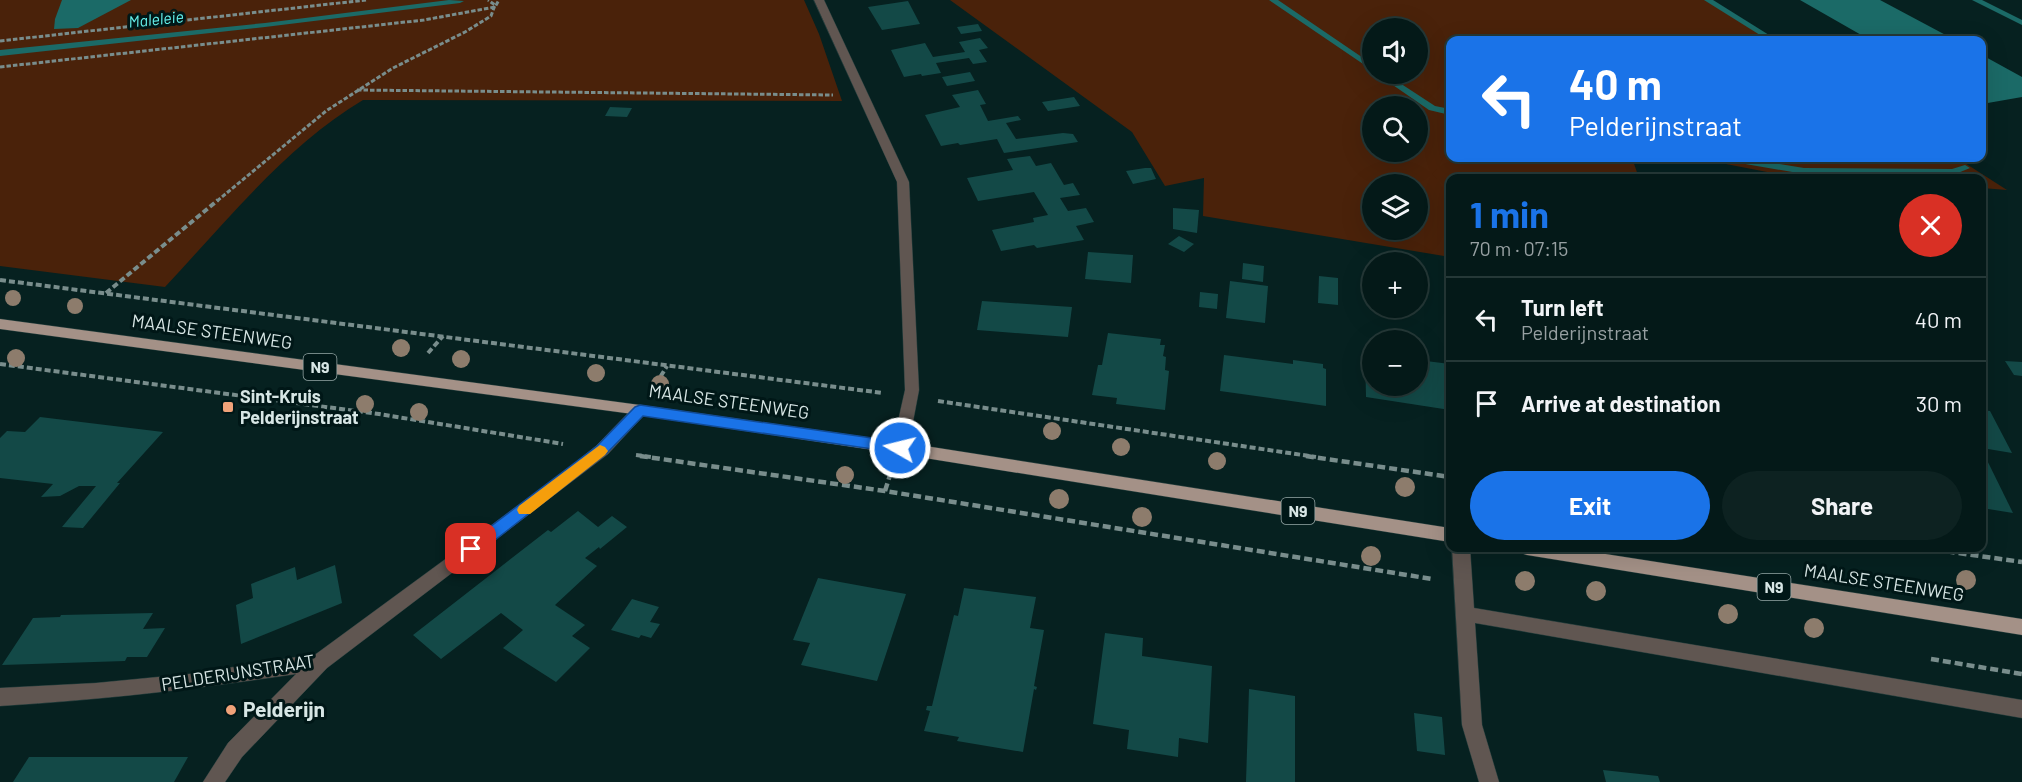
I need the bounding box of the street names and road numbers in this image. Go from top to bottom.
street label: MAALSE STEENWEG [131,309,294,353]
road number: N9 [304,354,336,380]
street label: MAALSE STEENWEG [648,379,811,423]
road number: N9 [1282,498,1314,524]
street label: MAALSE STEENWEG [1803,558,1966,606]
road number: N9 [1758,574,1790,600]
street label: PELDERIJNSTRAAT [160,649,316,695]

